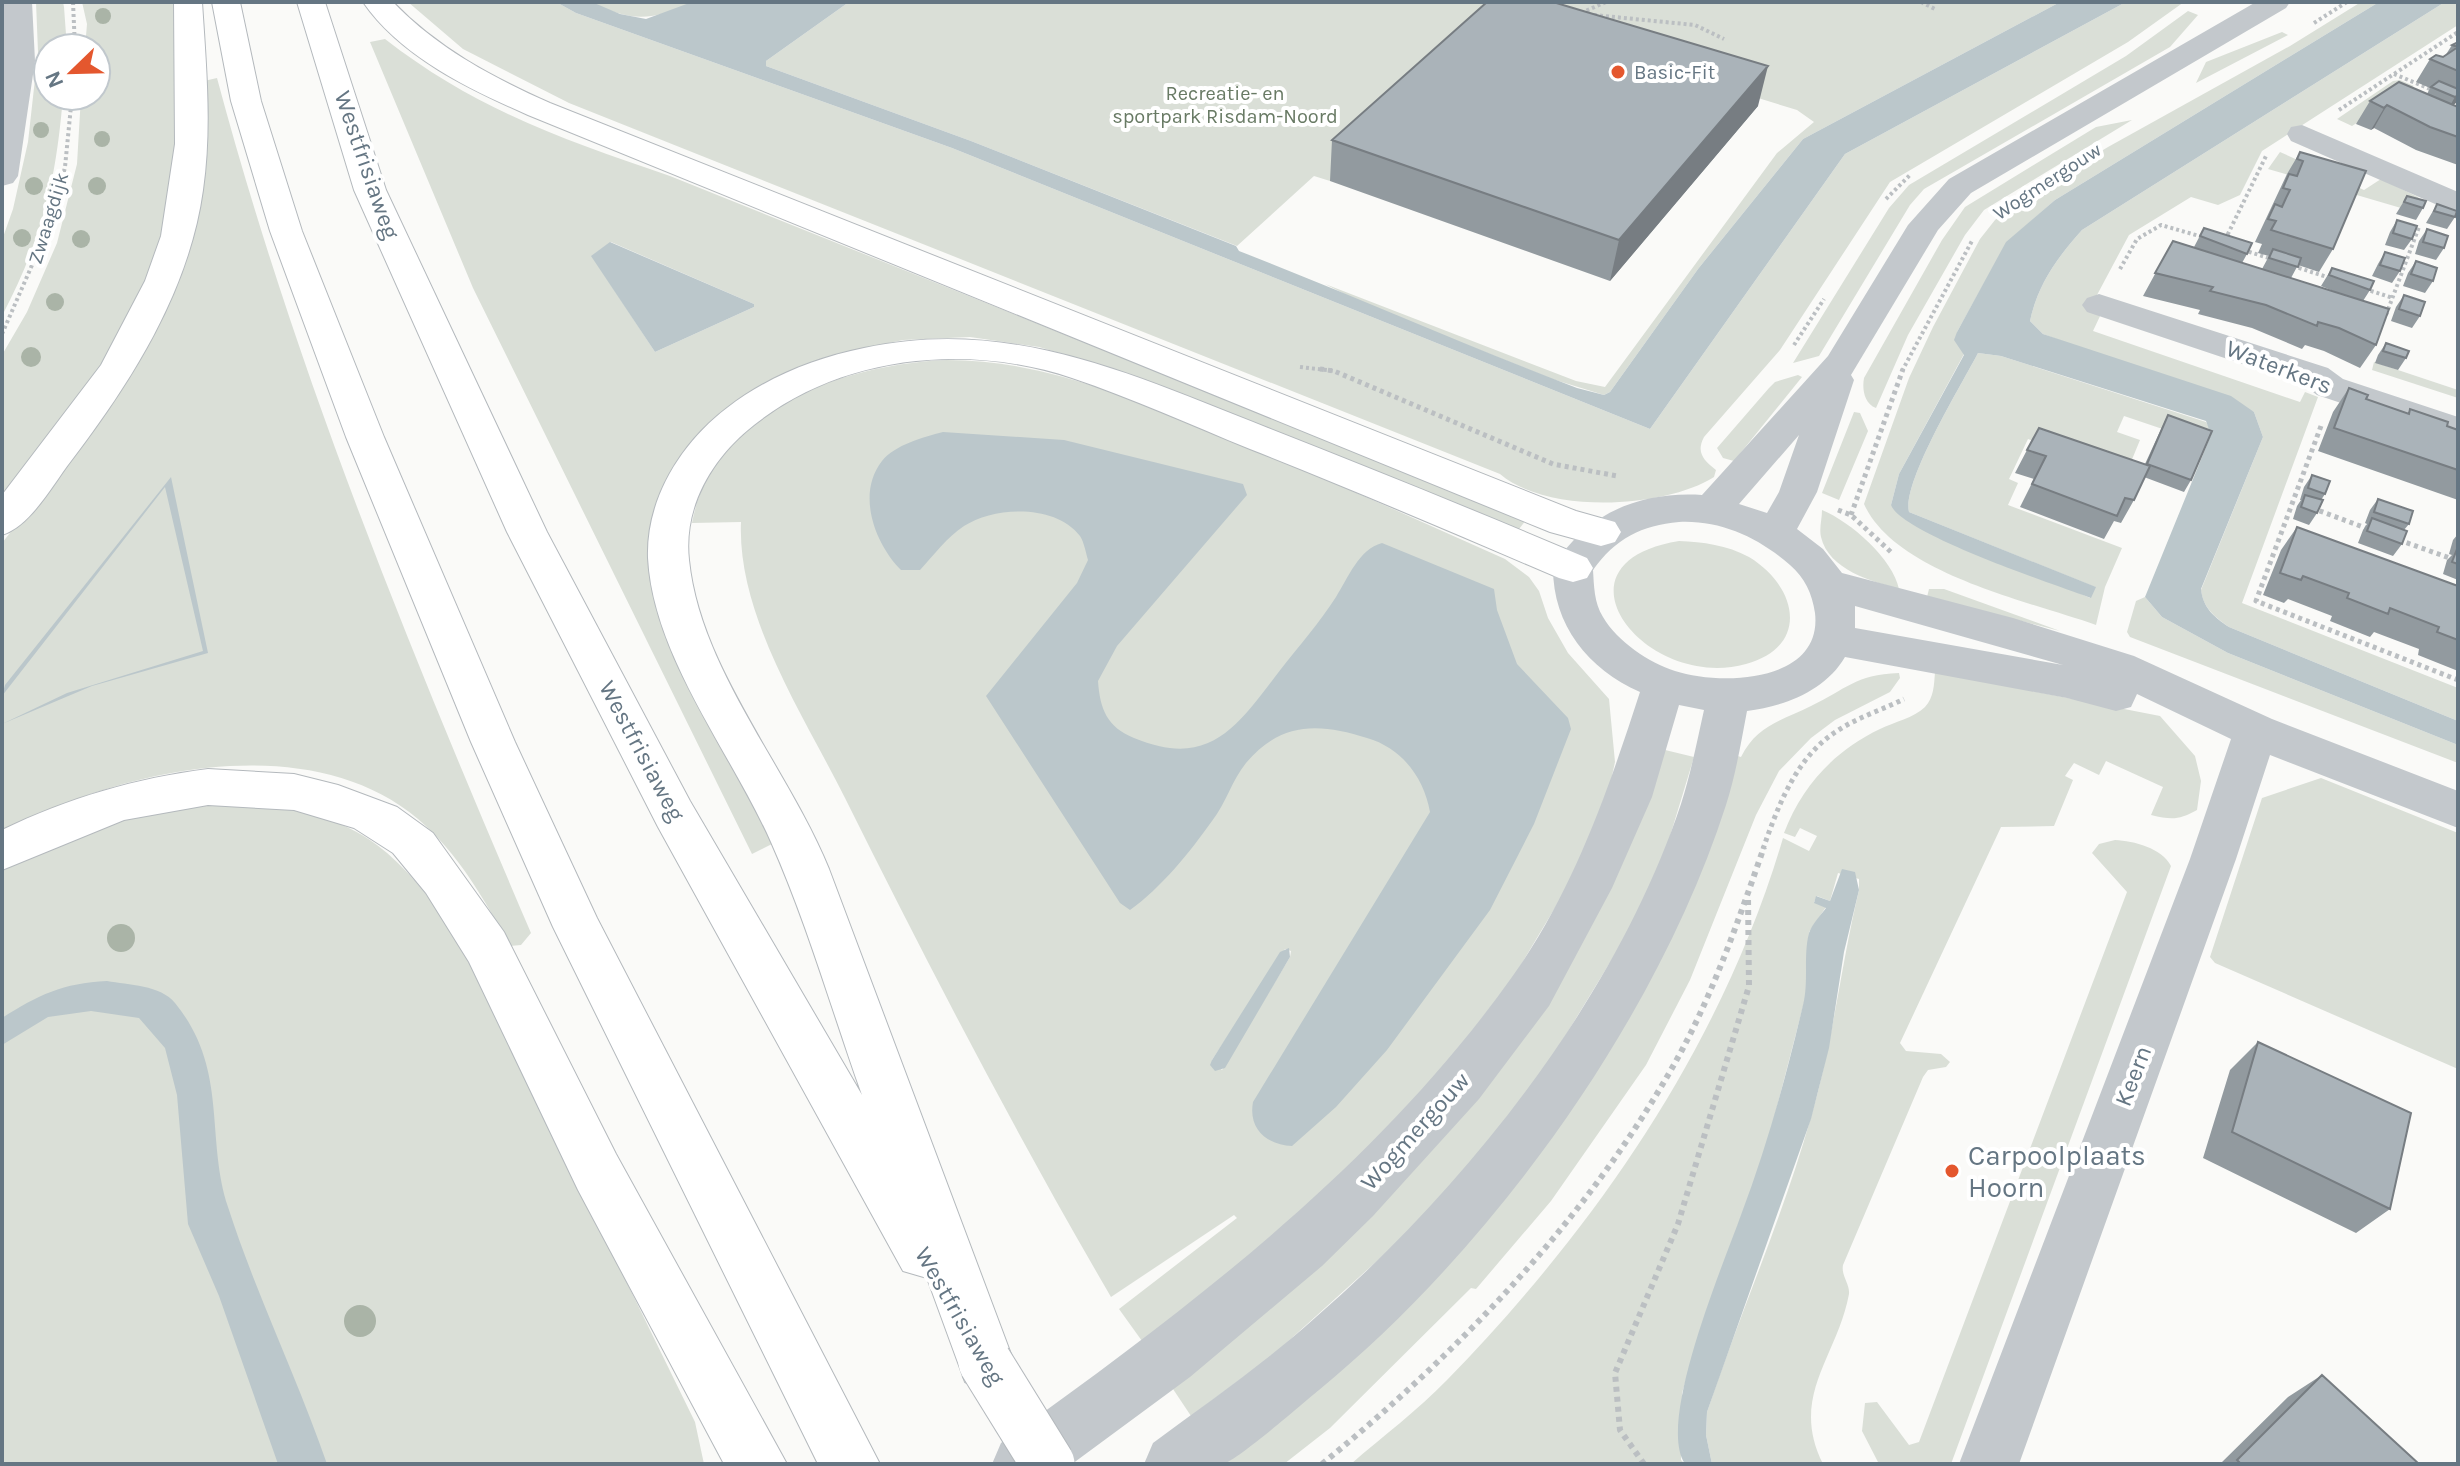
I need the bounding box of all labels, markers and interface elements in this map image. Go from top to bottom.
north arrow [32,32,112,112]
place label: Basic-Fit [1634,61,1716,84]
marker: Basic-Fit [1609,63,1627,81]
text: N [39,67,70,92]
park label: Recreatie- en sportpark Risdam-Noord [1112,82,1338,128]
street label: Westfrisiaweg [329,87,406,243]
street label: Wogmergouw [1989,138,2106,225]
street label: Zwaagdijk [24,169,73,267]
street label: Waterkers [2222,334,2336,400]
street label: Westfrisiaweg [593,676,691,826]
street label: Keern [2109,1042,2157,1110]
street label: Wogmergouw [1355,1066,1475,1196]
place label: Carpoolplaats Hoorn [1968,1139,2146,1204]
marker: Carpoolplaats Hoorn [1943,1162,1961,1180]
street label: Westfrisiaweg [909,1242,1011,1390]

